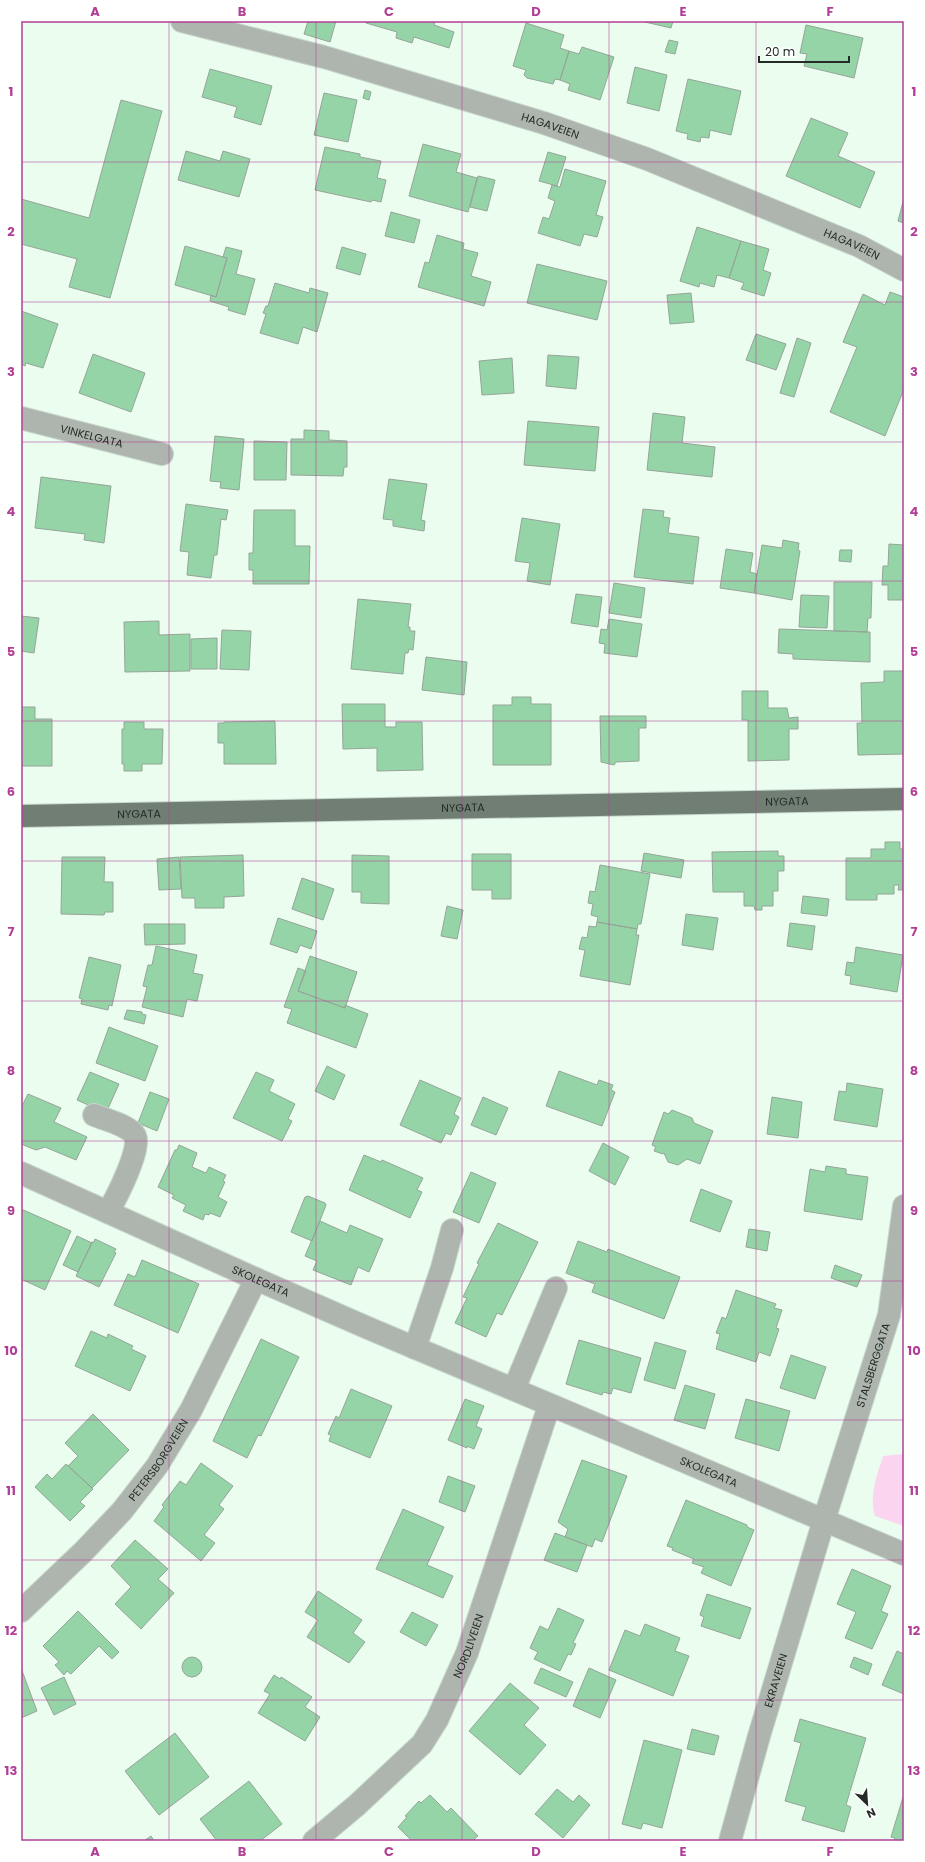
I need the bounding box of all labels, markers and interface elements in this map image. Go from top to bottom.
text: A [90,2,100,21]
text: B [238,2,247,21]
text: C [384,2,394,21]
text: D [531,2,541,21]
text: E [679,2,687,21]
text: F [826,2,834,21]
scale bar [759,38,849,64]
text: 20 m [765,43,795,60]
text: 1 [9,82,13,101]
text: 1 [912,82,916,101]
street label: HAGAVEIEN [519,109,582,143]
text: 2 [7,222,15,241]
text: 2 [910,222,918,241]
street label: HAGAVEIEN [821,224,883,264]
text: 3 [7,362,15,381]
text: 3 [910,362,918,381]
street label: VINKELGATA [59,420,125,452]
text: 4 [7,502,16,521]
text: 4 [910,502,919,521]
text: 5 [7,642,15,661]
text: 5 [910,642,918,661]
text: 6 [7,782,15,801]
text: 6 [910,782,918,801]
street label: NYGATA [765,793,809,810]
street label: NYGATA [441,799,485,816]
street label: NYGATA [117,805,161,822]
text: 7 [8,922,15,941]
text: 7 [911,922,918,941]
text: 8 [7,1061,15,1080]
text: 8 [910,1061,918,1080]
text: 9 [7,1201,15,1220]
text: 9 [910,1201,918,1220]
street label: SKOLEGATA [229,1261,293,1301]
street label: STALSBERGGATA [852,1320,894,1410]
text: 10 [4,1341,18,1360]
text: 10 [907,1341,921,1360]
street label: PETERSBORGVEIEN [125,1416,192,1504]
street label: SKOLEGATA [677,1452,741,1491]
text: 11 [6,1481,16,1500]
text: 11 [909,1481,919,1500]
street label: NORDLIVEIEN [449,1612,487,1681]
text: 12 [5,1621,18,1640]
text: 12 [908,1621,921,1640]
street label: EKRAVEIEN [760,1651,791,1709]
text: 13 [5,1761,18,1780]
text: 13 [908,1761,921,1780]
north arrow [847,1784,887,1824]
text: N [864,1804,878,1822]
text: A [90,1842,100,1861]
text: B [238,1842,247,1861]
text: C [384,1842,394,1861]
text: D [531,1842,541,1861]
text: E [679,1842,687,1861]
text: F [826,1842,834,1861]

